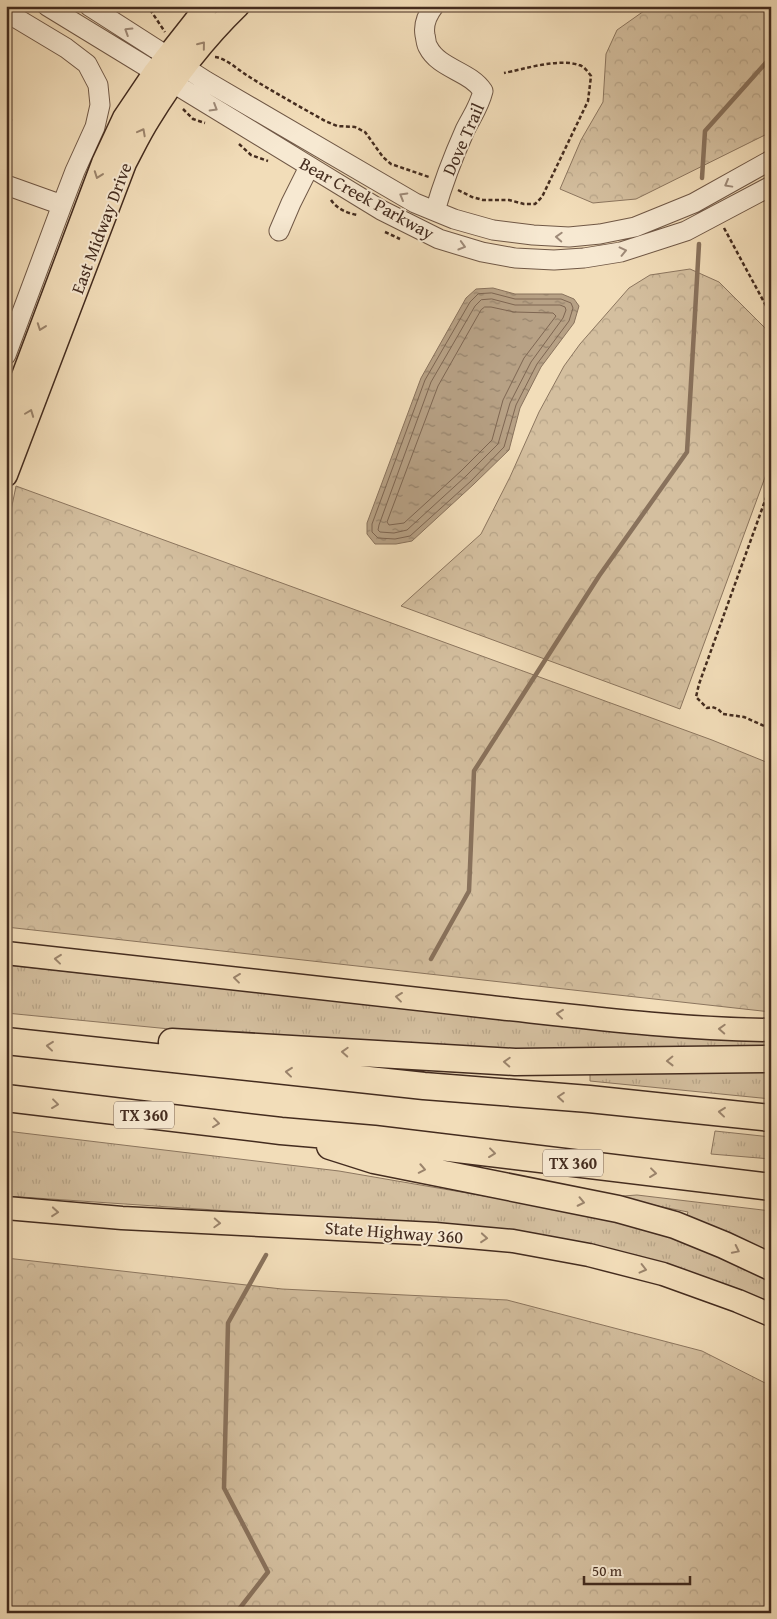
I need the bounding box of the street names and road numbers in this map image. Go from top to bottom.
street label: Dove Trail [435,98,491,180]
street label: Bear Creek Parkway [295,150,439,246]
street label: East Midway Drive [64,158,138,298]
road number: TX 360 [114,1102,174,1128]
road number: TX 360 [543,1150,603,1176]
street label: State Highway 360 [324,1214,464,1250]

